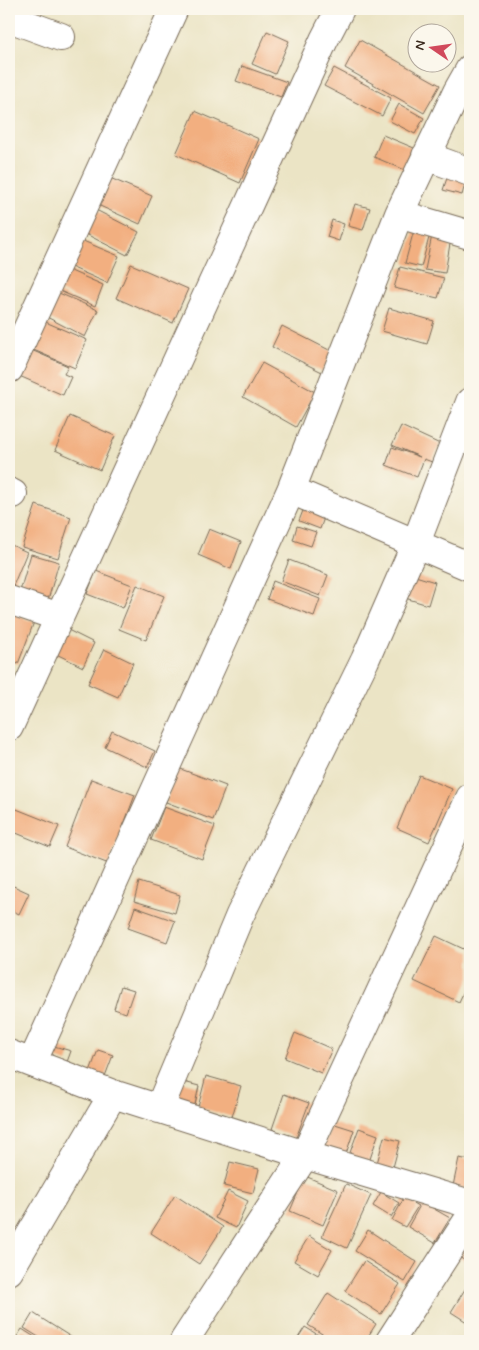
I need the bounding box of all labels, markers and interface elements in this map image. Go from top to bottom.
north arrow [406,22,456,72]
text: N [410,39,430,52]

